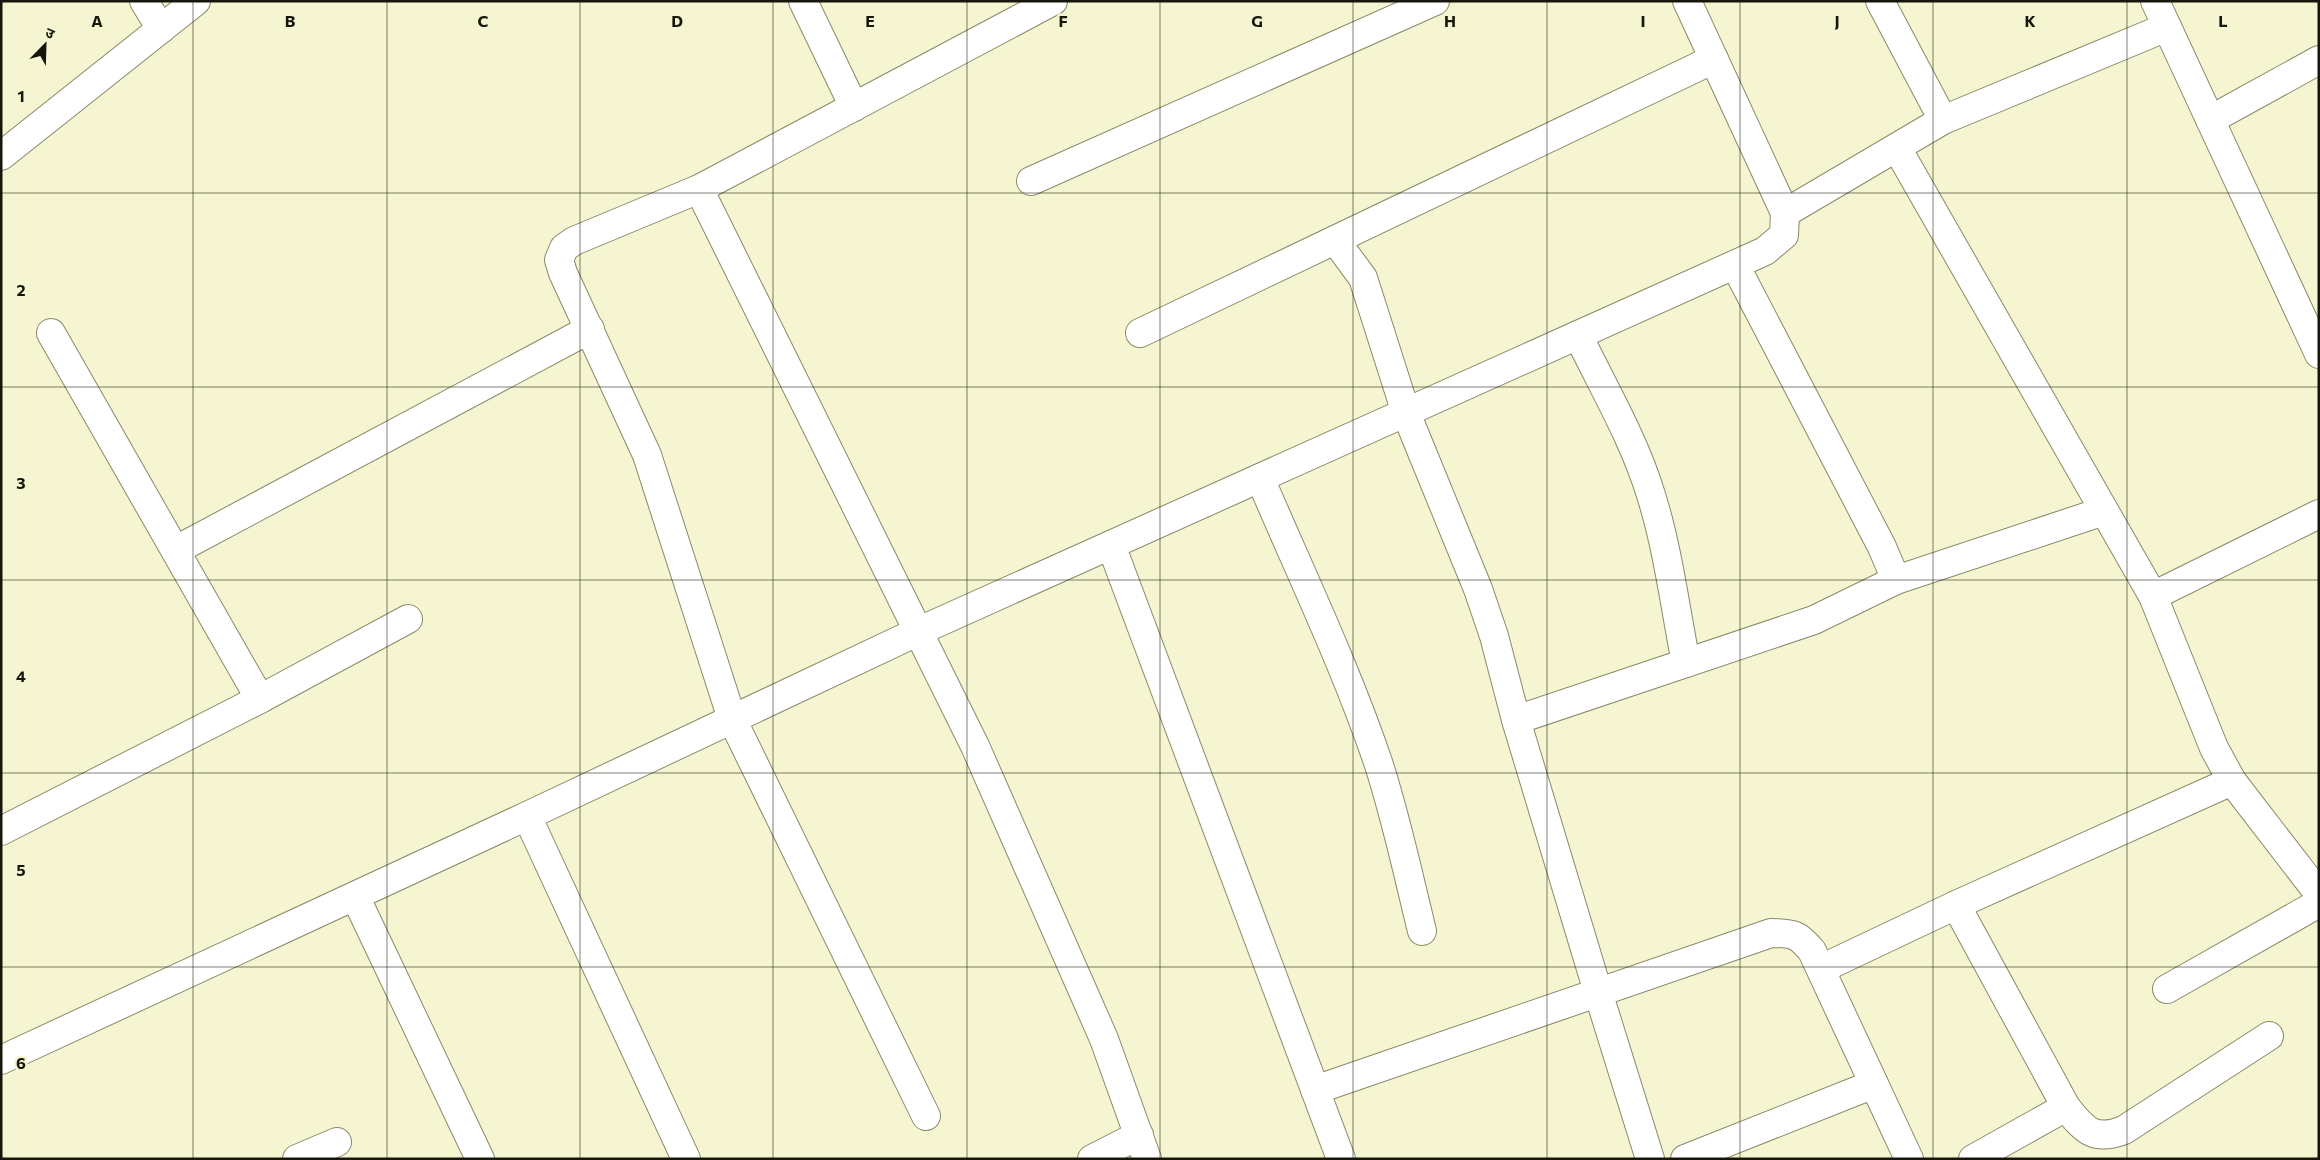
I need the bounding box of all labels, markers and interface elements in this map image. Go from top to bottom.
text: A [91,11,103,30]
text: B [285,11,296,30]
text: C [478,11,489,30]
text: D [671,11,683,30]
text: E [865,11,875,30]
text: F [1058,11,1068,30]
text: G [1251,11,1263,30]
text: H [1444,11,1456,30]
text: I [1640,11,1646,30]
text: J [1834,11,1840,30]
text: K [2024,11,2036,30]
text: L [2218,11,2228,30]
north arrow [20,20,70,70]
text: उ [43,23,58,42]
text: 1 [17,86,25,105]
text: 2 [16,280,26,299]
text: 3 [16,473,26,492]
text: 4 [16,666,26,685]
text: 5 [16,860,26,879]
text: 6 [16,1053,26,1072]

